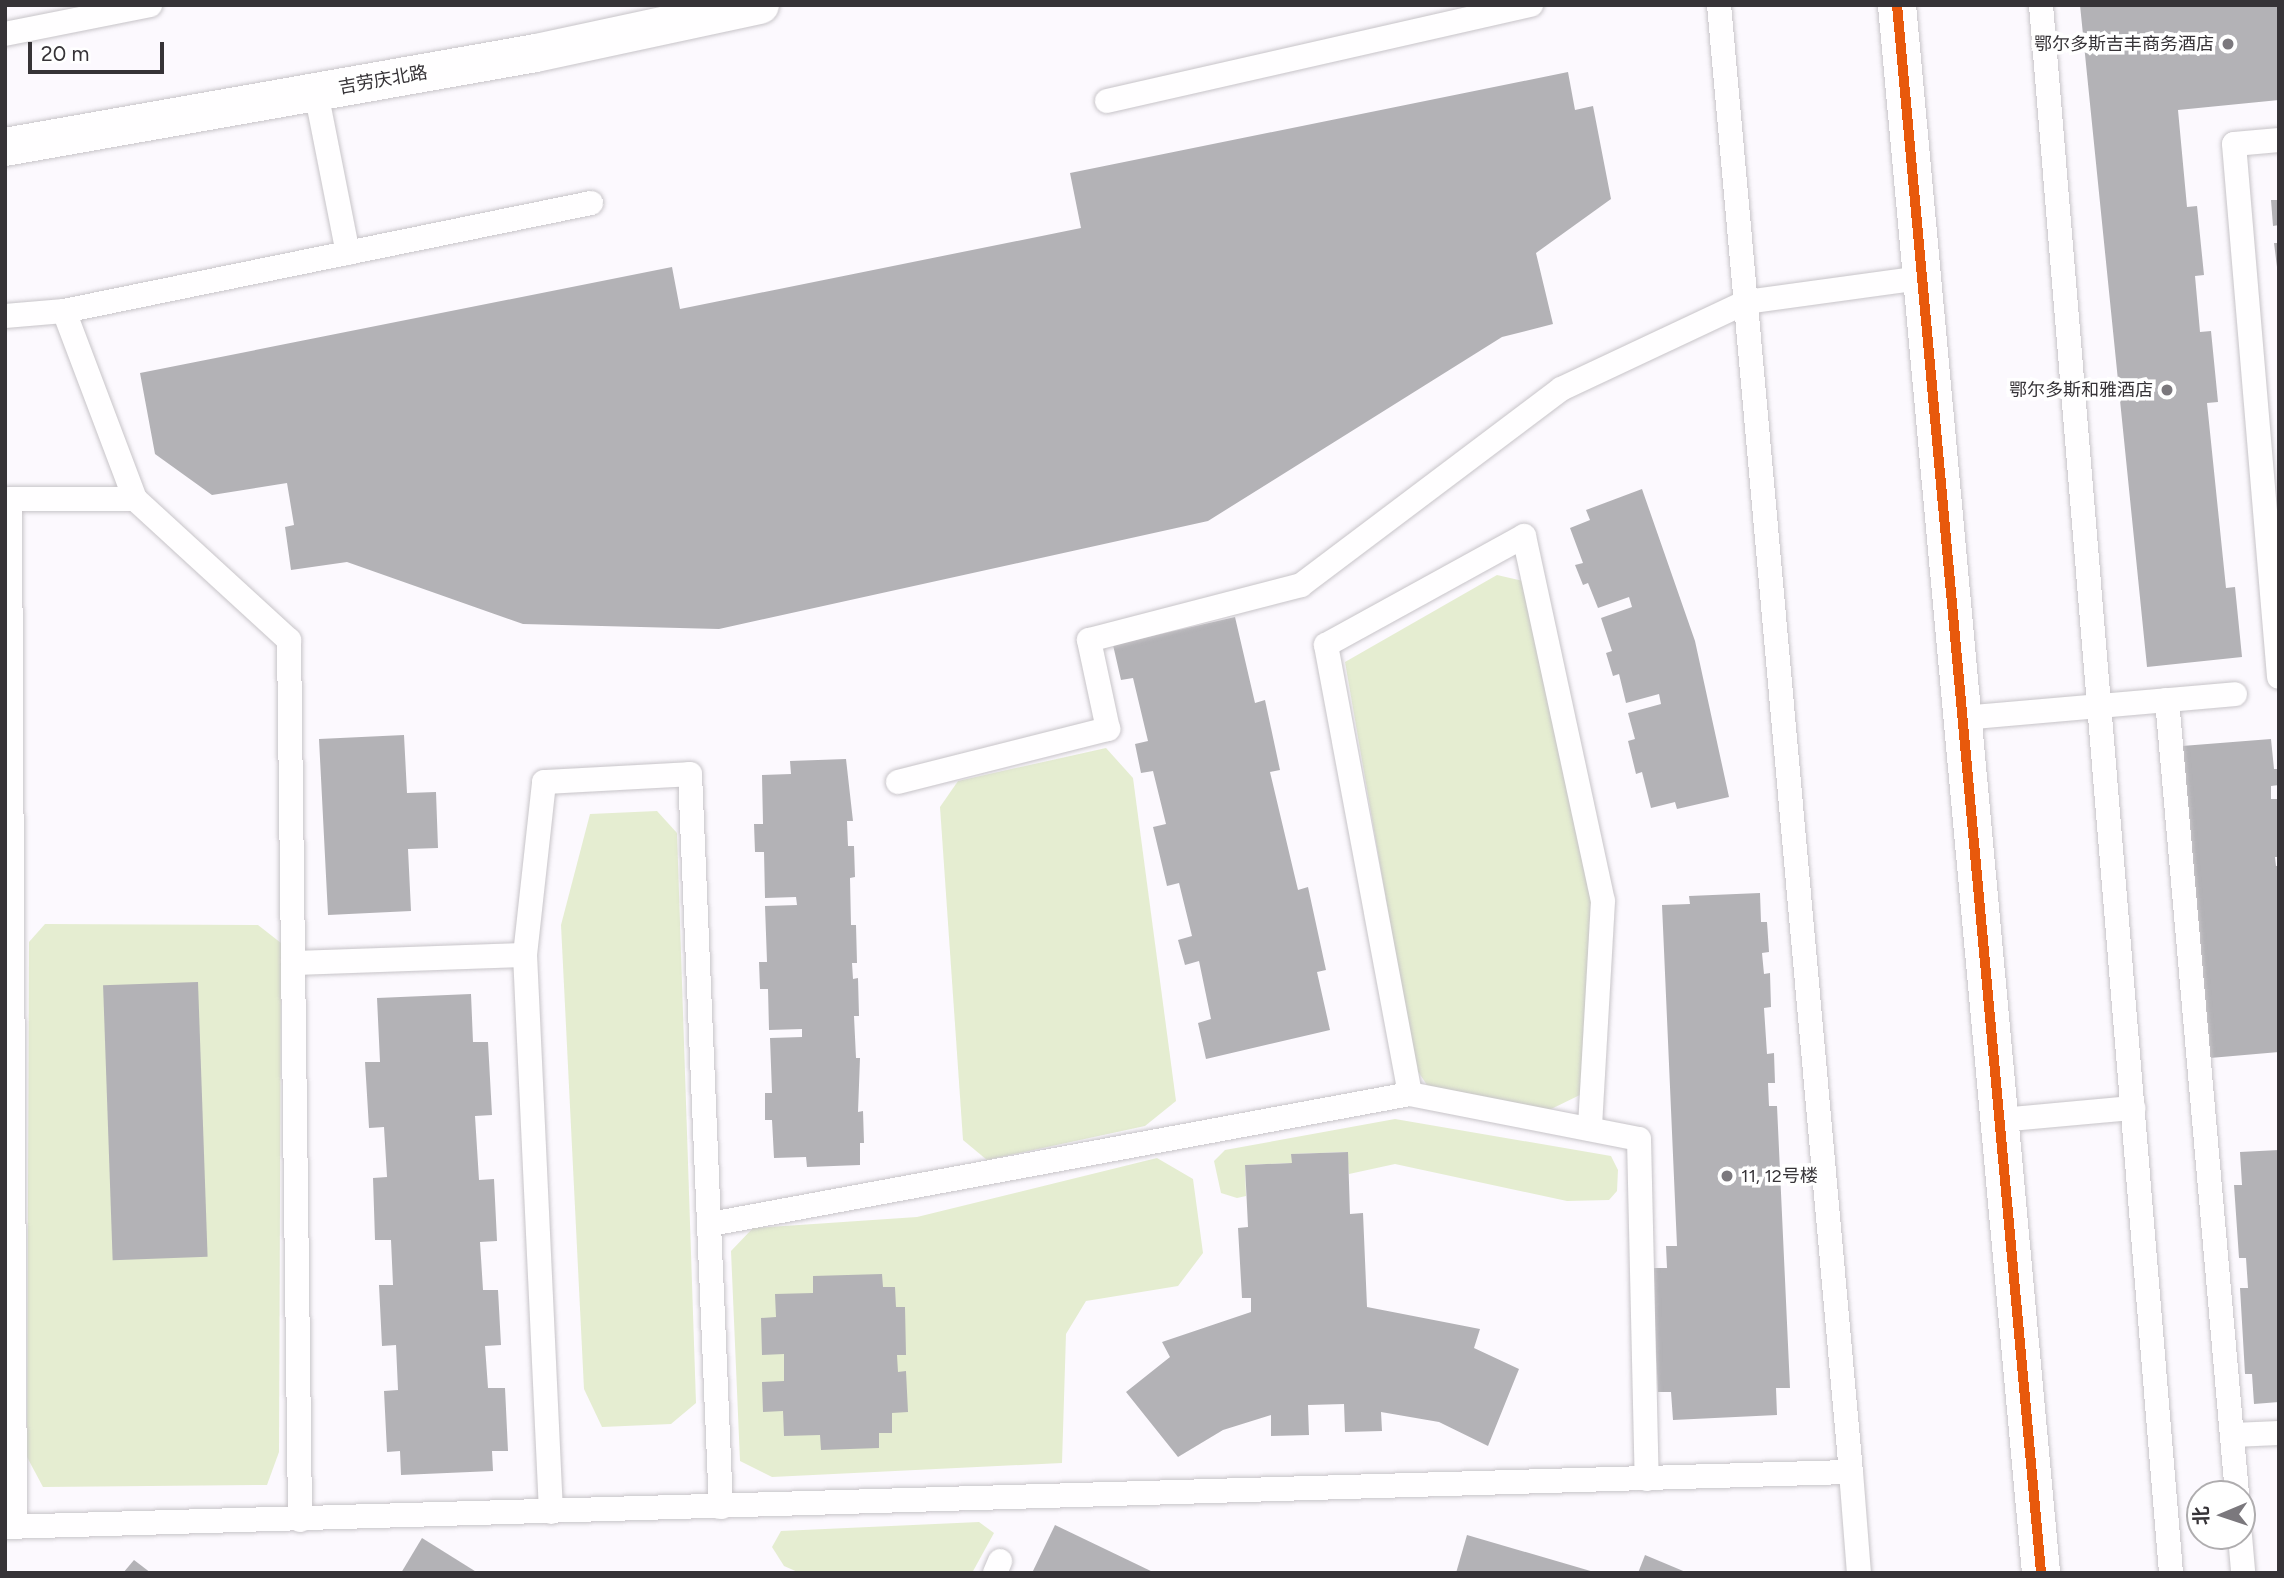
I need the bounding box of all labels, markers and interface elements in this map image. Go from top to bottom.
scale bar [32,28,168,72]
place label: 鄂尔多斯吉丰商务酒店 [2034,33,2214,55]
marker: 鄂尔多斯吉丰商务酒店 [2220,36,2236,52]
text: 20 m [41,41,89,66]
street label: 吉劳庆北路 [337,62,429,98]
place label: 鄂尔多斯和雅酒店 [2009,379,2153,401]
marker: 鄂尔多斯和雅酒店 [2159,382,2175,398]
place label: 11, 12号楼 [1741,1165,1818,1187]
marker: 11, 12号楼 [1719,1168,1735,1184]
north arrow [2186,1480,2256,1550]
text: 北 [2190,1506,2213,1526]

